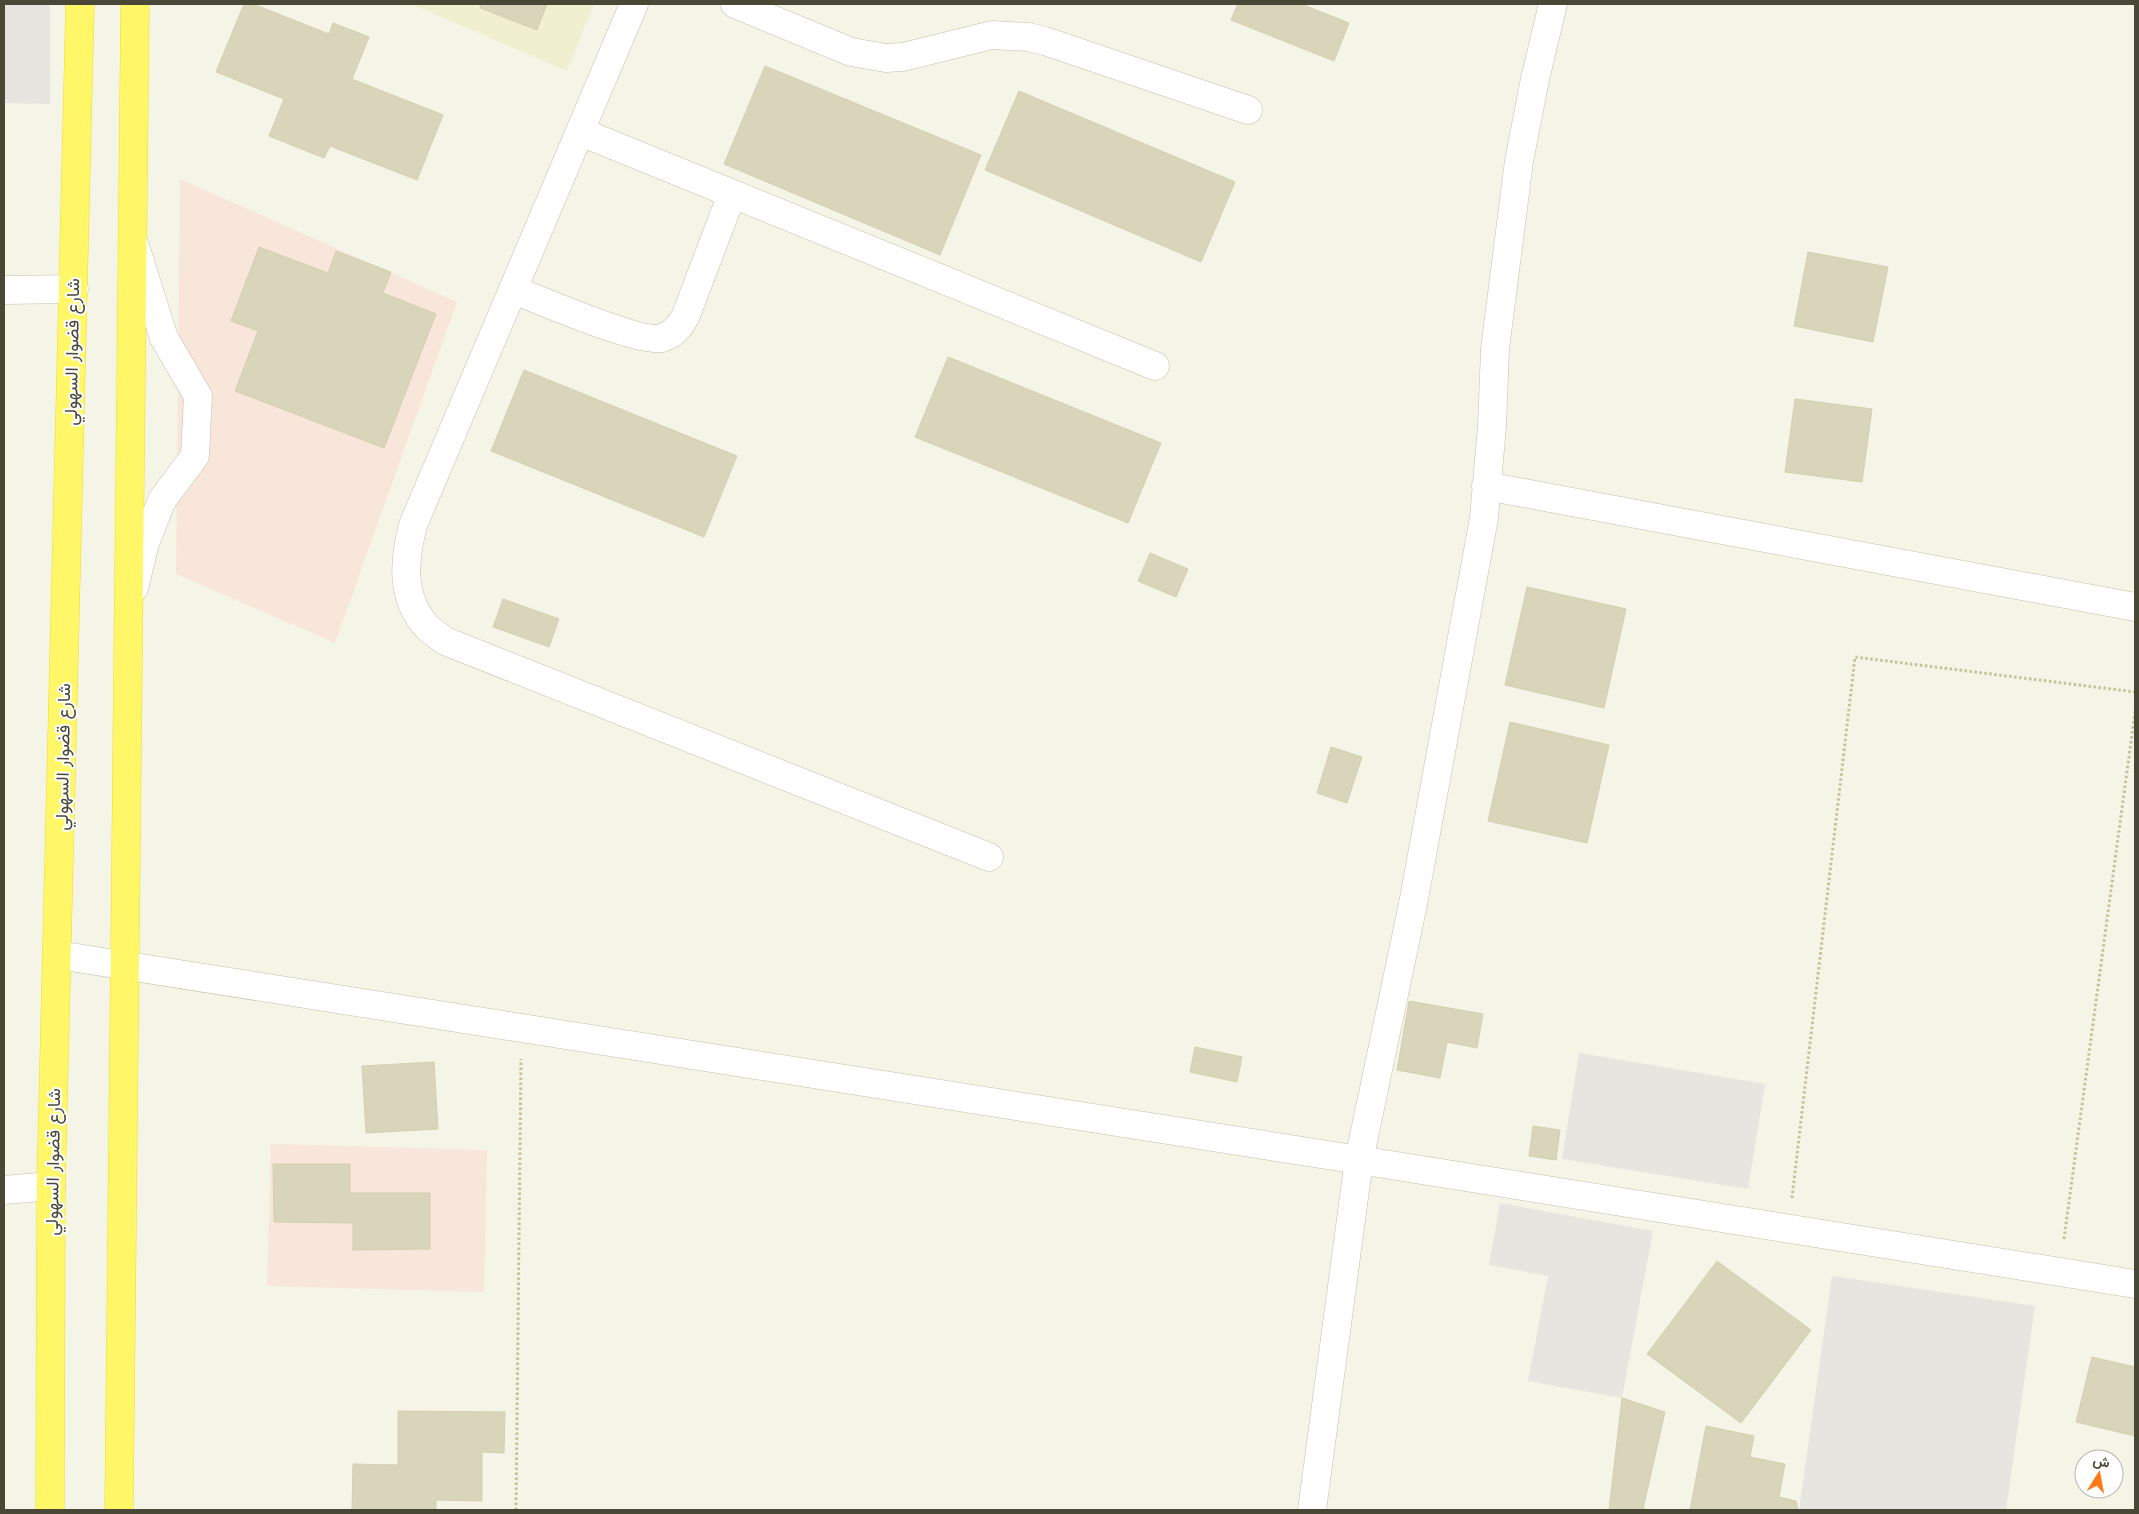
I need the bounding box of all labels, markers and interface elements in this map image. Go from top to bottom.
street label: شارع قضوار السهولي [58,278,88,426]
street label: شارع قضوار السهولي [49,683,79,831]
street label: شارع قضوار السهولي [39,1088,69,1236]
north arrow [2074,1449,2124,1499]
text: ش [2091,1450,2112,1473]

